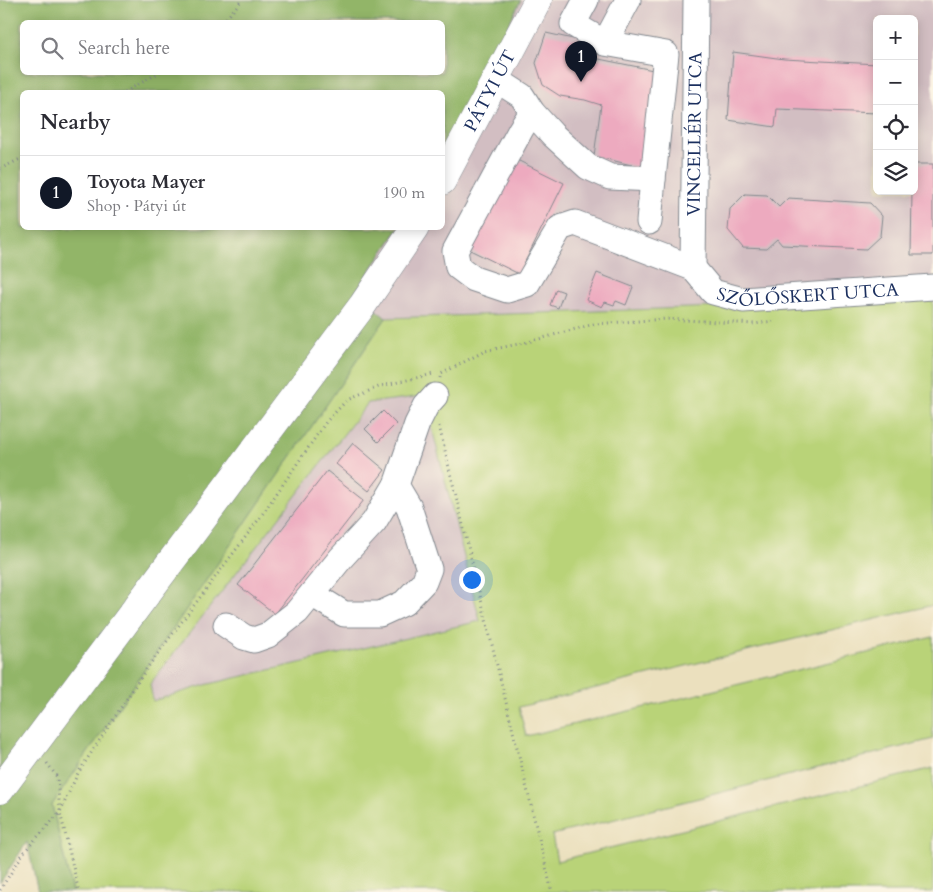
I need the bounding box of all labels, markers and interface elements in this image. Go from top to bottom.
map controls [873,15,918,195]
button: + [873,15,918,60]
search box [20,20,445,75]
icon: search [38,34,66,62]
text: Search here [78,35,170,61]
pin: 1 [565,41,597,82]
street label: PÁTYI ÚT [458,46,522,136]
street label: VINCELLÉR UTCA [682,52,708,216]
button: − [873,60,918,105]
button: locate [873,105,918,150]
text: Nearby [40,108,111,137]
button: layers [873,150,918,195]
text: Toyota Mayer [87,169,205,195]
text: 1 [52,182,60,204]
text: 190 m [383,182,425,204]
text: Shop · Pátyi út [87,195,186,217]
street label: SZŐLŐSKERT UTCA [714,277,900,313]
your location [459,567,485,593]

